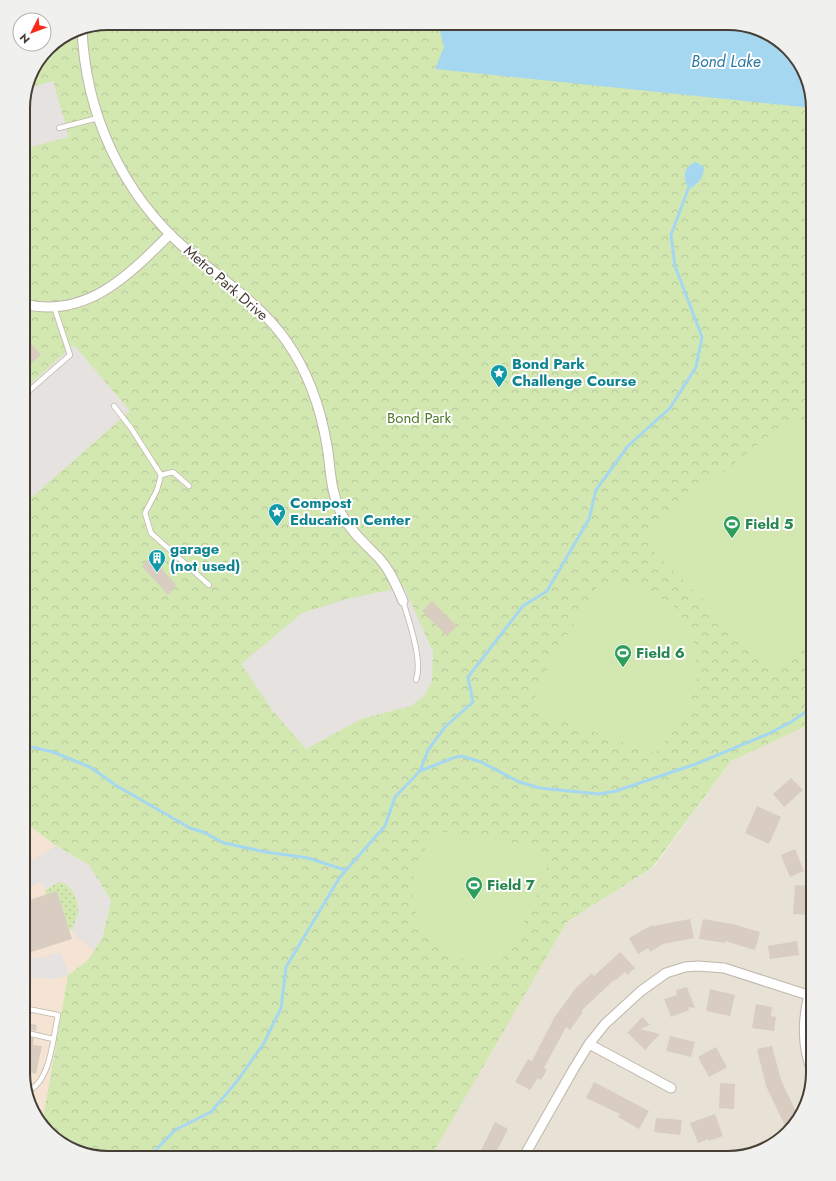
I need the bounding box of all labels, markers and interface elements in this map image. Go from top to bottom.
north arrow [12,12,52,52]
text: N [16,30,33,47]
water label: Bond Lake [691,50,761,73]
street label: Metro Park Drive [179,240,273,326]
place label: Bond Park Challenge Course [512,353,637,392]
place icon: Bond Park Challenge Course [489,363,509,388]
park label: Bond Park [387,407,452,429]
place label: Compost Education Center [290,492,411,531]
place icon: Compost Education Center [267,502,287,527]
place label: Field 5 [745,513,794,535]
sports icon: Field 5 [722,514,742,539]
place label: garage (not used) [170,538,240,577]
building icon: garage (not used) [147,548,167,573]
place label: Field 6 [636,642,685,664]
sports icon: Field 6 [613,643,633,668]
place label: Field 7 [487,874,536,896]
sports icon: Field 7 [464,875,484,900]

